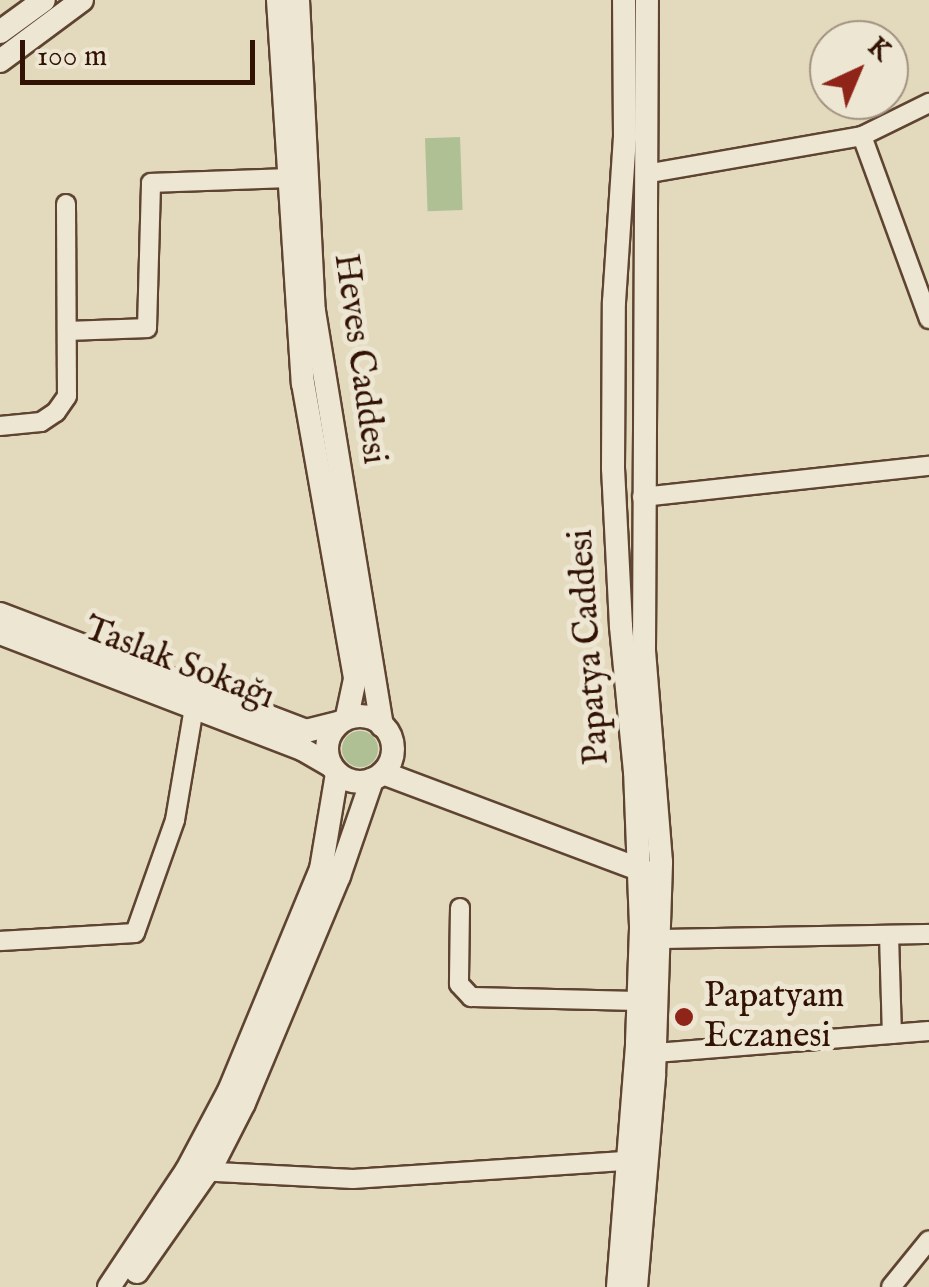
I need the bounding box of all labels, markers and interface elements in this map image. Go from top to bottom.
scale bar [25,20,260,82]
north arrow [809,20,909,120]
text: K [859,30,898,69]
text: 100 m [37,38,107,76]
street label: Heves Caddesi [323,251,395,467]
street label: Papatya Caddesi [561,528,619,766]
street label: Taslak Sokağı [78,609,280,719]
place label: Papatyam Eczanesi [704,976,844,1058]
marker: Papatyam Eczanesi [673,1006,695,1028]

